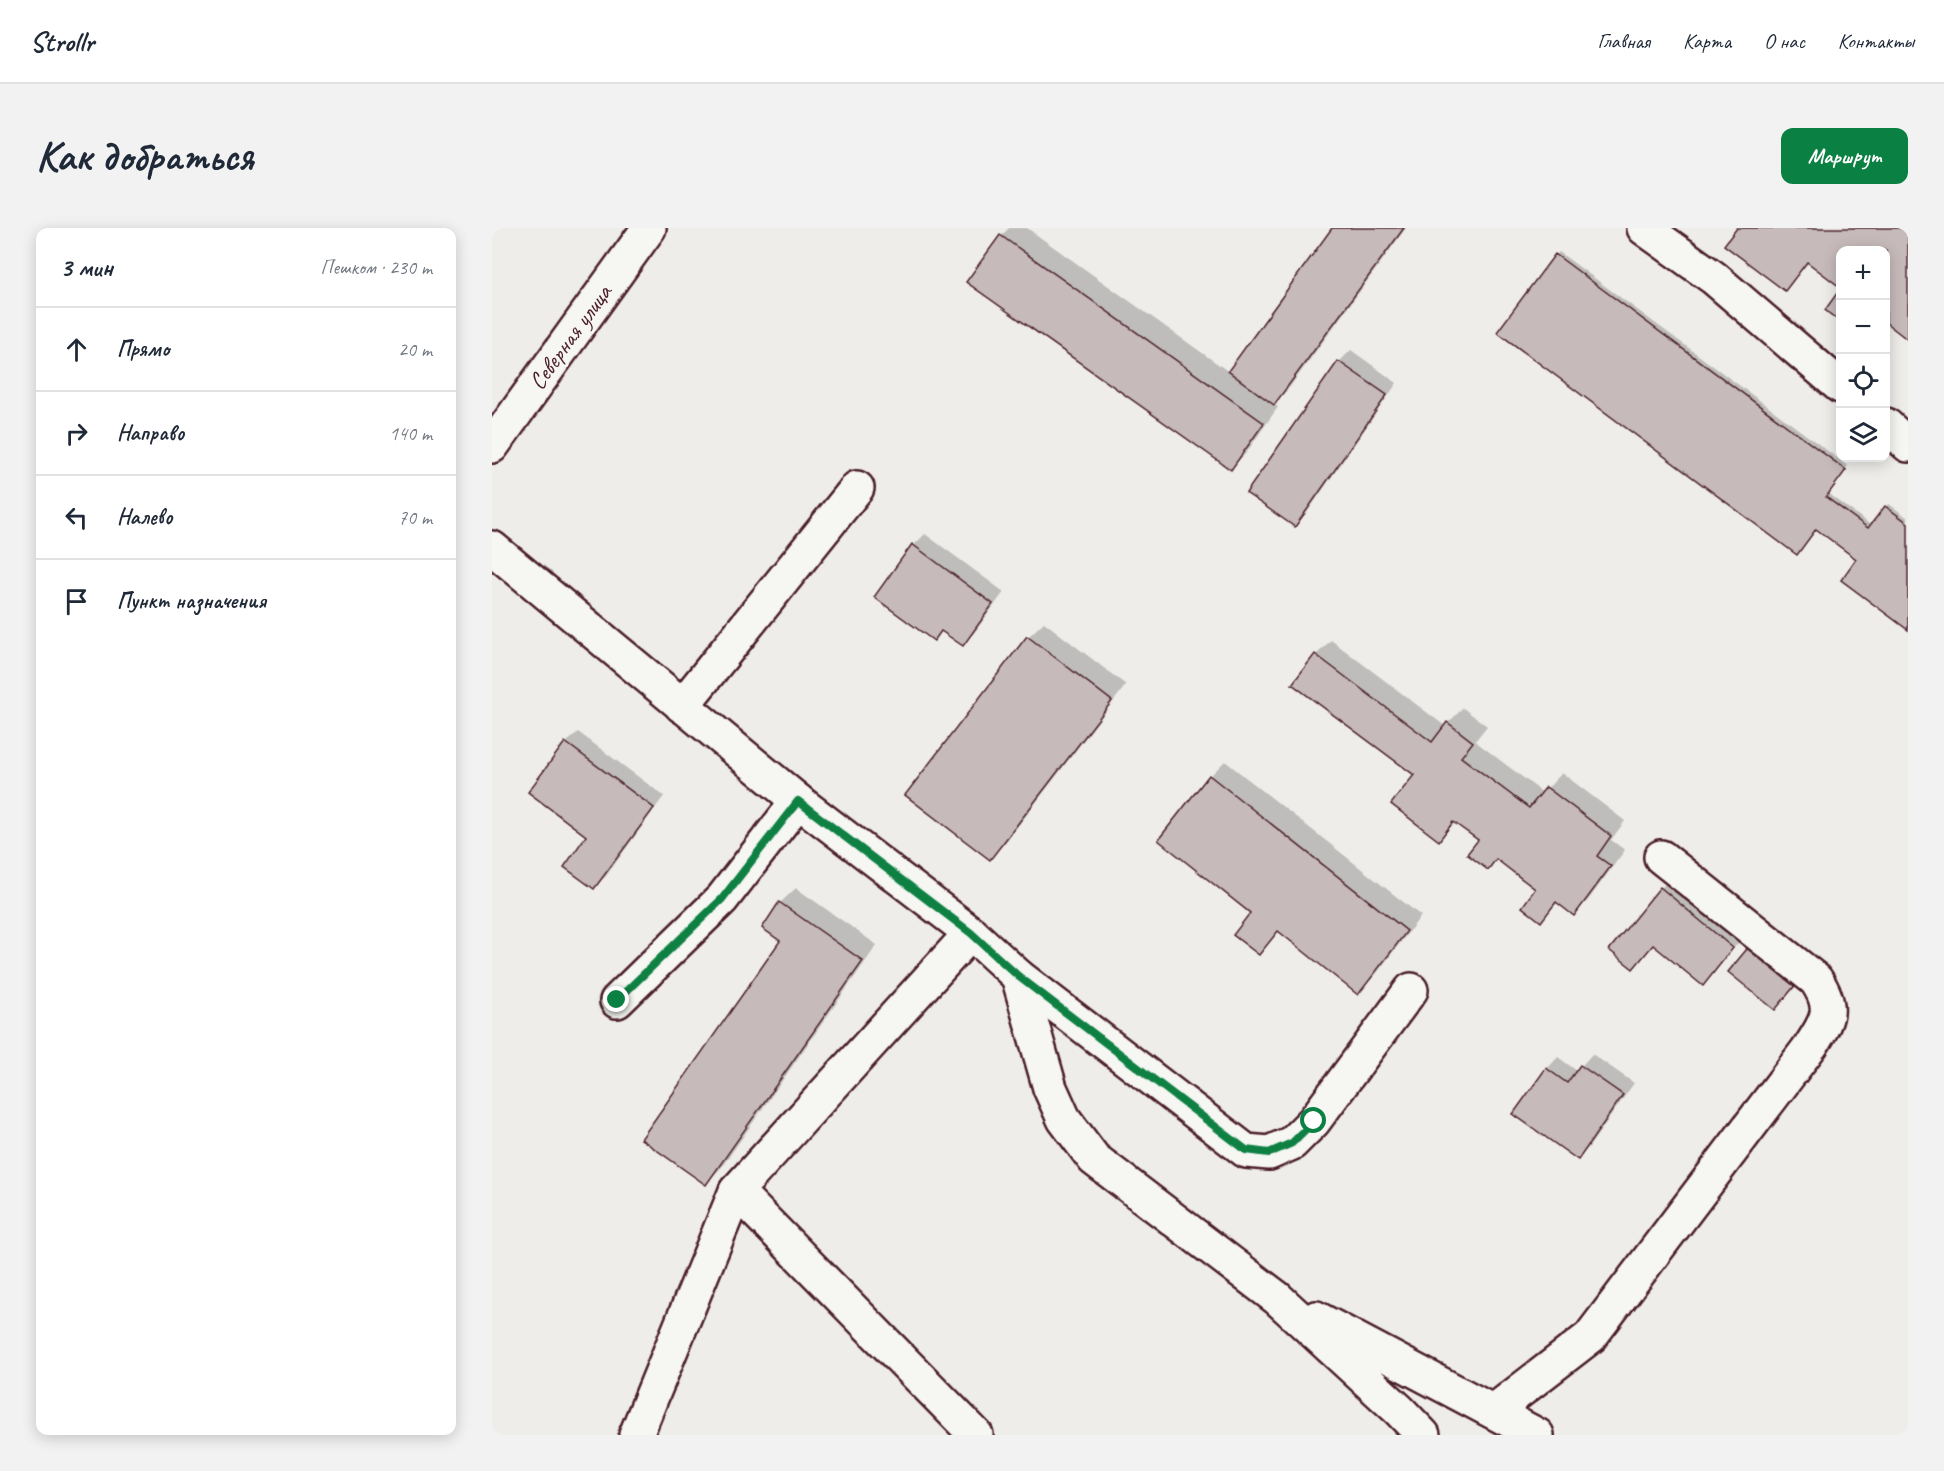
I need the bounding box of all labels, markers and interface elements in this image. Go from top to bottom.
text: Strollr [30,24,94,59]
text: Главная [1597,28,1650,54]
text: Карта [1683,28,1731,54]
text: О нас [1764,28,1805,54]
text: Контакты [1838,28,1914,54]
button: Маршрут [1781,128,1908,184]
text: Как добраться [36,130,253,183]
map controls [1836,246,1890,462]
button: + [1836,246,1890,300]
text: 3 мин [60,251,113,284]
text: Пешком · 230 m [320,255,432,280]
street label: Северная улица [522,277,619,395]
button: − [1836,300,1890,354]
icon: ahead [60,333,93,366]
text: Прямо [117,335,169,363]
text: 20 m [398,337,432,362]
button: locate [1836,354,1890,408]
button: layers [1836,408,1890,462]
icon: right [60,417,93,450]
text: Направо [117,419,184,447]
text: 140 m [389,421,432,446]
icon: left [60,501,93,534]
text: Налево [117,503,173,531]
text: 70 m [398,505,432,530]
icon: arrive [60,585,93,618]
text: Пункт назначения [117,587,266,615]
route end [603,986,629,1012]
route start [1300,1107,1326,1133]

